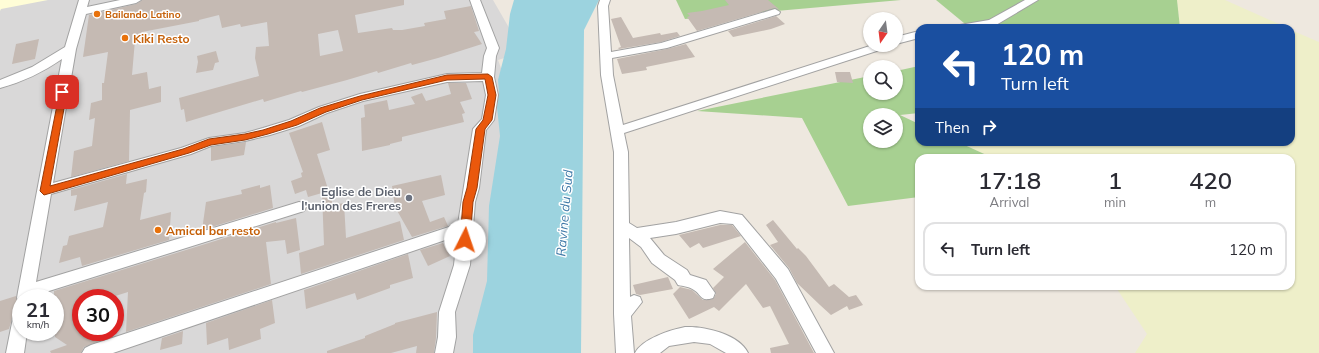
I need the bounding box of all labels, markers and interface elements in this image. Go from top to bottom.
place label: Bailando Latino [105,8,181,21]
marker: Bailando Latino [92,9,102,19]
north arrow [863,12,903,52]
map controls [863,12,903,148]
place label: Kiki Resto [133,31,190,46]
marker: Kiki Resto [120,33,130,43]
text: 120 m [1001,37,1084,72]
icon: left [935,40,987,92]
button: search [863,60,903,100]
text: Turn left [1001,72,1069,95]
pin [45,75,79,109]
icon: arrive [51,81,73,103]
button: layers [863,108,903,148]
icon: right [978,116,1000,138]
text: Then [935,118,970,137]
text: 17:18 [978,165,1041,195]
text: 1 [1108,165,1122,195]
text: 420 [1189,165,1232,195]
water label: Ravine du Sud [552,169,576,257]
place label: Eglise de Dieu l'union des Freres [301,184,401,213]
marker: Eglise de Dieu l'union des Freres [404,193,414,203]
text: Arrival [990,194,1029,210]
text: min [1104,194,1126,210]
text: m [1205,194,1216,210]
position arrow [444,219,486,261]
place label: Amical bar resto [166,223,260,238]
marker: Amical bar resto [153,225,163,235]
icon: left [937,238,959,260]
text: Turn left [971,240,1030,259]
text: 120 m [1229,240,1273,259]
speed limit sign: 30 [72,289,124,341]
text: 21 [26,297,50,322]
text: km/h [27,318,49,331]

